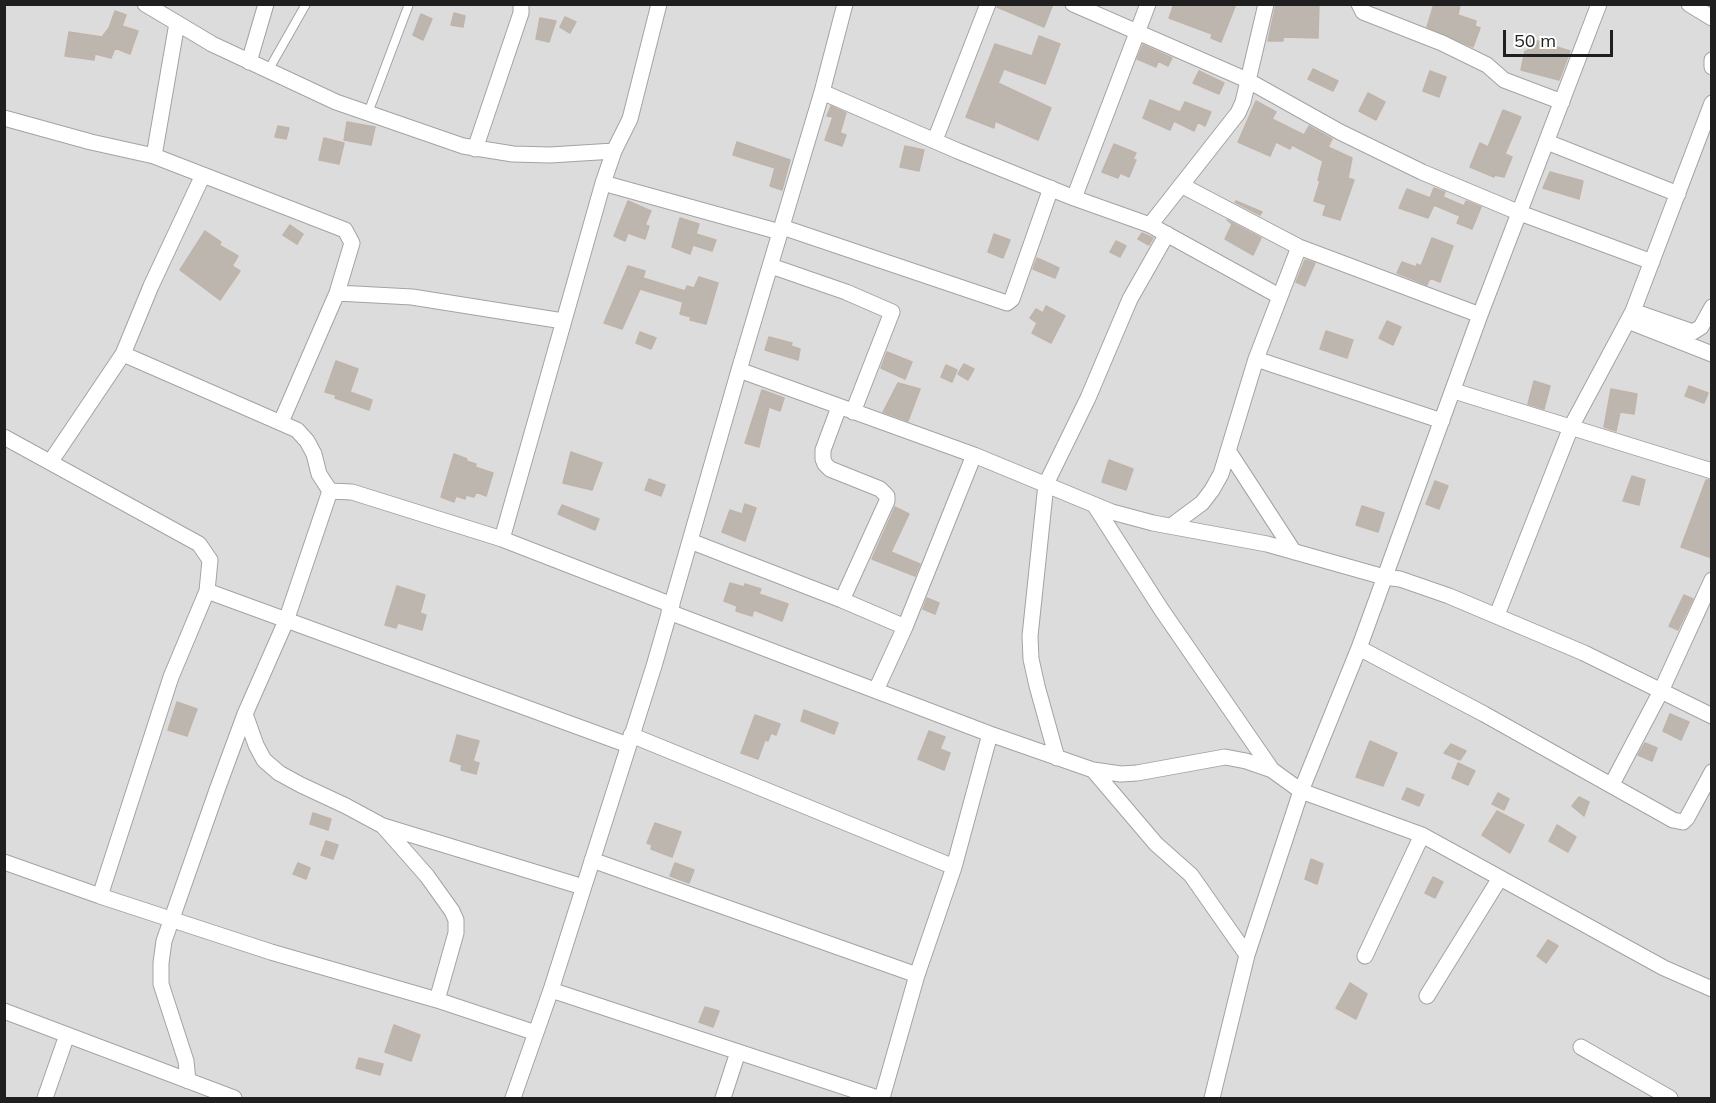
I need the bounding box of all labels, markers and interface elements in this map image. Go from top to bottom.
scale bar [1506,18,1616,56]
text: 50 m [1514,29,1556,52]

